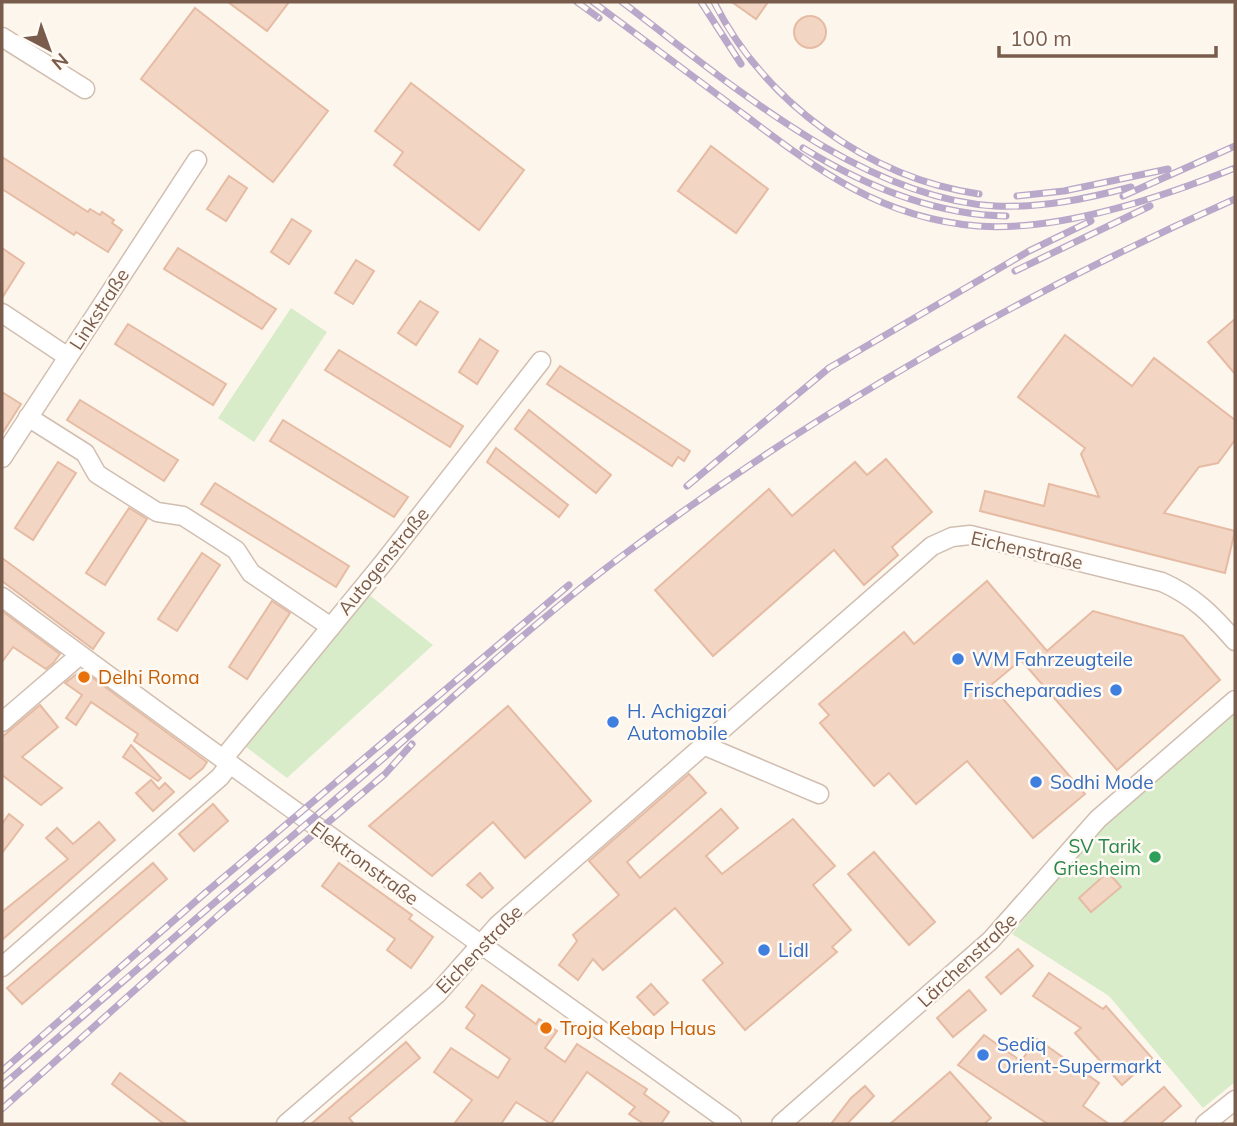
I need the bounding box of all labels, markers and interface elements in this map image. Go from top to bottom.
north arrow [14,14,84,84]
scale bar [999,14,1216,58]
text: 100 m [1010,25,1072,51]
text: N [47,48,73,76]
street label: Linkstraße [64,264,134,354]
street label: Autogenstraße [332,502,434,620]
street label: Eichenstraße [969,525,1085,575]
place label: WM Fahrzeugteile [972,647,1133,671]
marker: WM Fahrzeugteile [950,651,966,667]
place label: Delhi Roma [98,665,200,689]
marker: Delhi Roma [76,669,92,685]
place label: Frischeparadies [963,678,1102,702]
marker: Frischeparadies [1108,682,1124,698]
place label: H. Achigzai Automobile [627,699,728,745]
marker: H. Achigzai Automobile [605,714,621,730]
place label: Sodhi Mode [1050,770,1154,794]
marker: Sodhi Mode [1028,774,1044,790]
street label: Elektronstraße [306,816,424,910]
place label: SV Tarik Griesheim [1053,834,1141,880]
marker: SV Tarik Griesheim [1147,849,1163,865]
street label: Eichenstraße [431,900,527,998]
street label: Lärchenstraße [912,908,1022,1012]
place label: Lidl [778,938,809,962]
marker: Lidl [756,942,772,958]
place label: Troja Kebap Haus [560,1016,716,1040]
marker: Troja Kebap Haus [538,1020,554,1036]
place label: Sediq Orient-Supermarkt [997,1032,1162,1078]
marker: Sediq Orient-Supermarkt [975,1047,991,1063]

